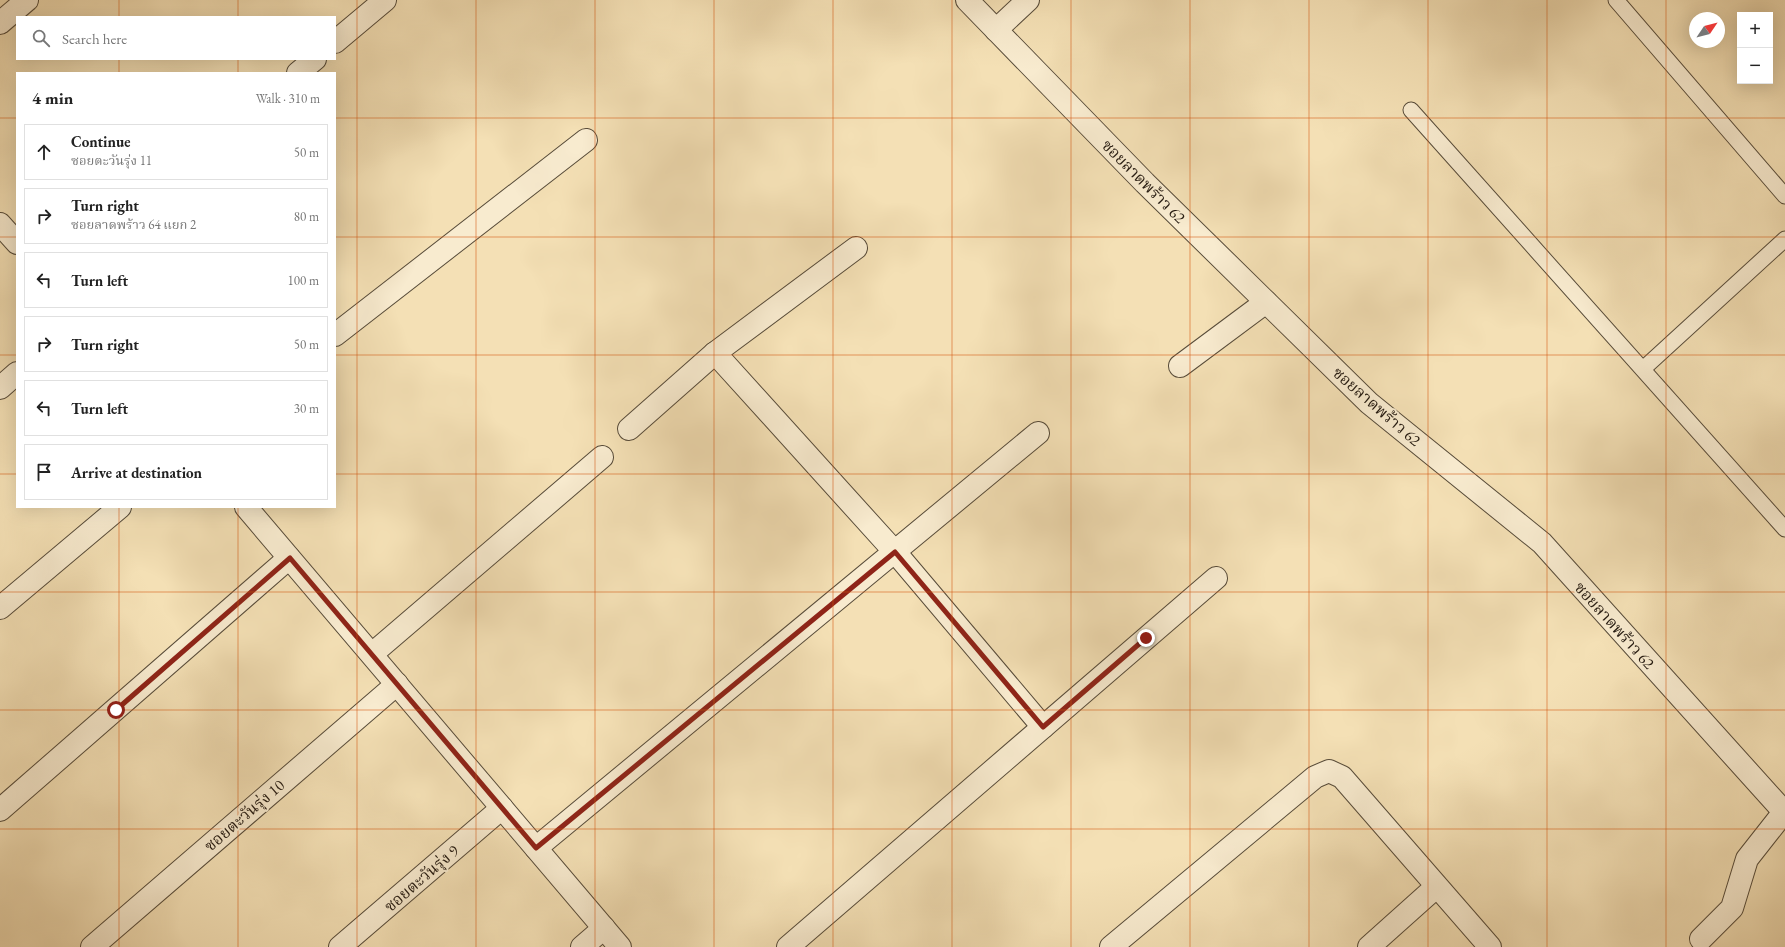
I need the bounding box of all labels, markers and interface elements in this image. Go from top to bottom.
north arrow [1689,12,1725,48]
map controls [1737,12,1773,84]
button: + [1737,12,1773,48]
search box [16,16,336,60]
icon: search [30,27,52,49]
text: Search here [62,29,127,48]
button: − [1737,48,1773,84]
text: 4 min [32,87,73,109]
text: Walk · 310 m [256,90,320,107]
text: Continue [71,132,131,151]
street label: ซอยลาดพร้าว 62 [1097,135,1190,228]
icon: ahead [33,141,55,163]
text: 50 m [294,144,319,161]
text: ซอยตะวันรุ่ง 11 [71,152,152,169]
text: Turn right [71,196,139,215]
icon: right [33,205,55,227]
text: 80 m [294,208,319,225]
text: ซอยลาดพร้าว 64 แยก 2 [71,216,196,233]
icon: left [33,269,55,291]
text: Turn left [71,271,128,290]
text: 100 m [288,272,319,289]
icon: right [33,333,55,355]
text: Turn right [71,335,139,354]
text: 50 m [294,336,319,353]
street label: ซอยลาดพร้าว 62 [1328,362,1425,451]
icon: left [33,397,55,419]
text: Turn left [71,399,128,418]
text: 30 m [294,400,319,417]
icon: arrive [33,461,55,483]
text: Arrive at destination [71,463,202,482]
street label: ซอยลาดพร้าว 62 [1570,577,1660,674]
route end [1137,629,1155,647]
route start [107,701,125,719]
street label: ซอยตะวันรุ่ง 10 [200,774,290,857]
street label: ซอยตะวันรุ่ง 9 [380,840,464,917]

